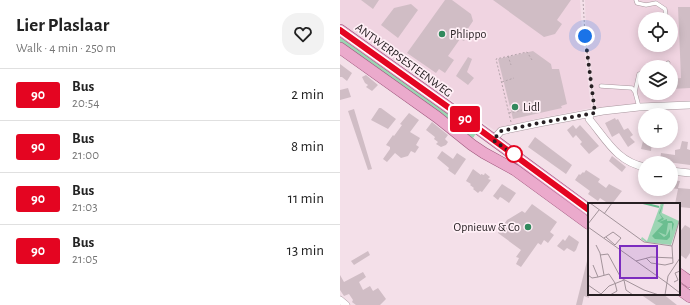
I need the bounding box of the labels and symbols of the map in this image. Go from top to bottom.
street label: ANTWERPSESTEENWEG [353,21,455,99]
your location [575,26,595,46]
place label: Phlippo [450,28,487,40]
marker: Phlippo [437,29,447,39]
place label: Lidl [523,101,540,113]
marker: Lidl [510,102,520,112]
line badge: 90 [447,106,483,132]
unlabelled marker [505,145,523,163]
inset map [588,203,680,295]
place label: Opnieuw & Co [454,221,520,233]
marker: Opnieuw & Co [523,222,533,232]

